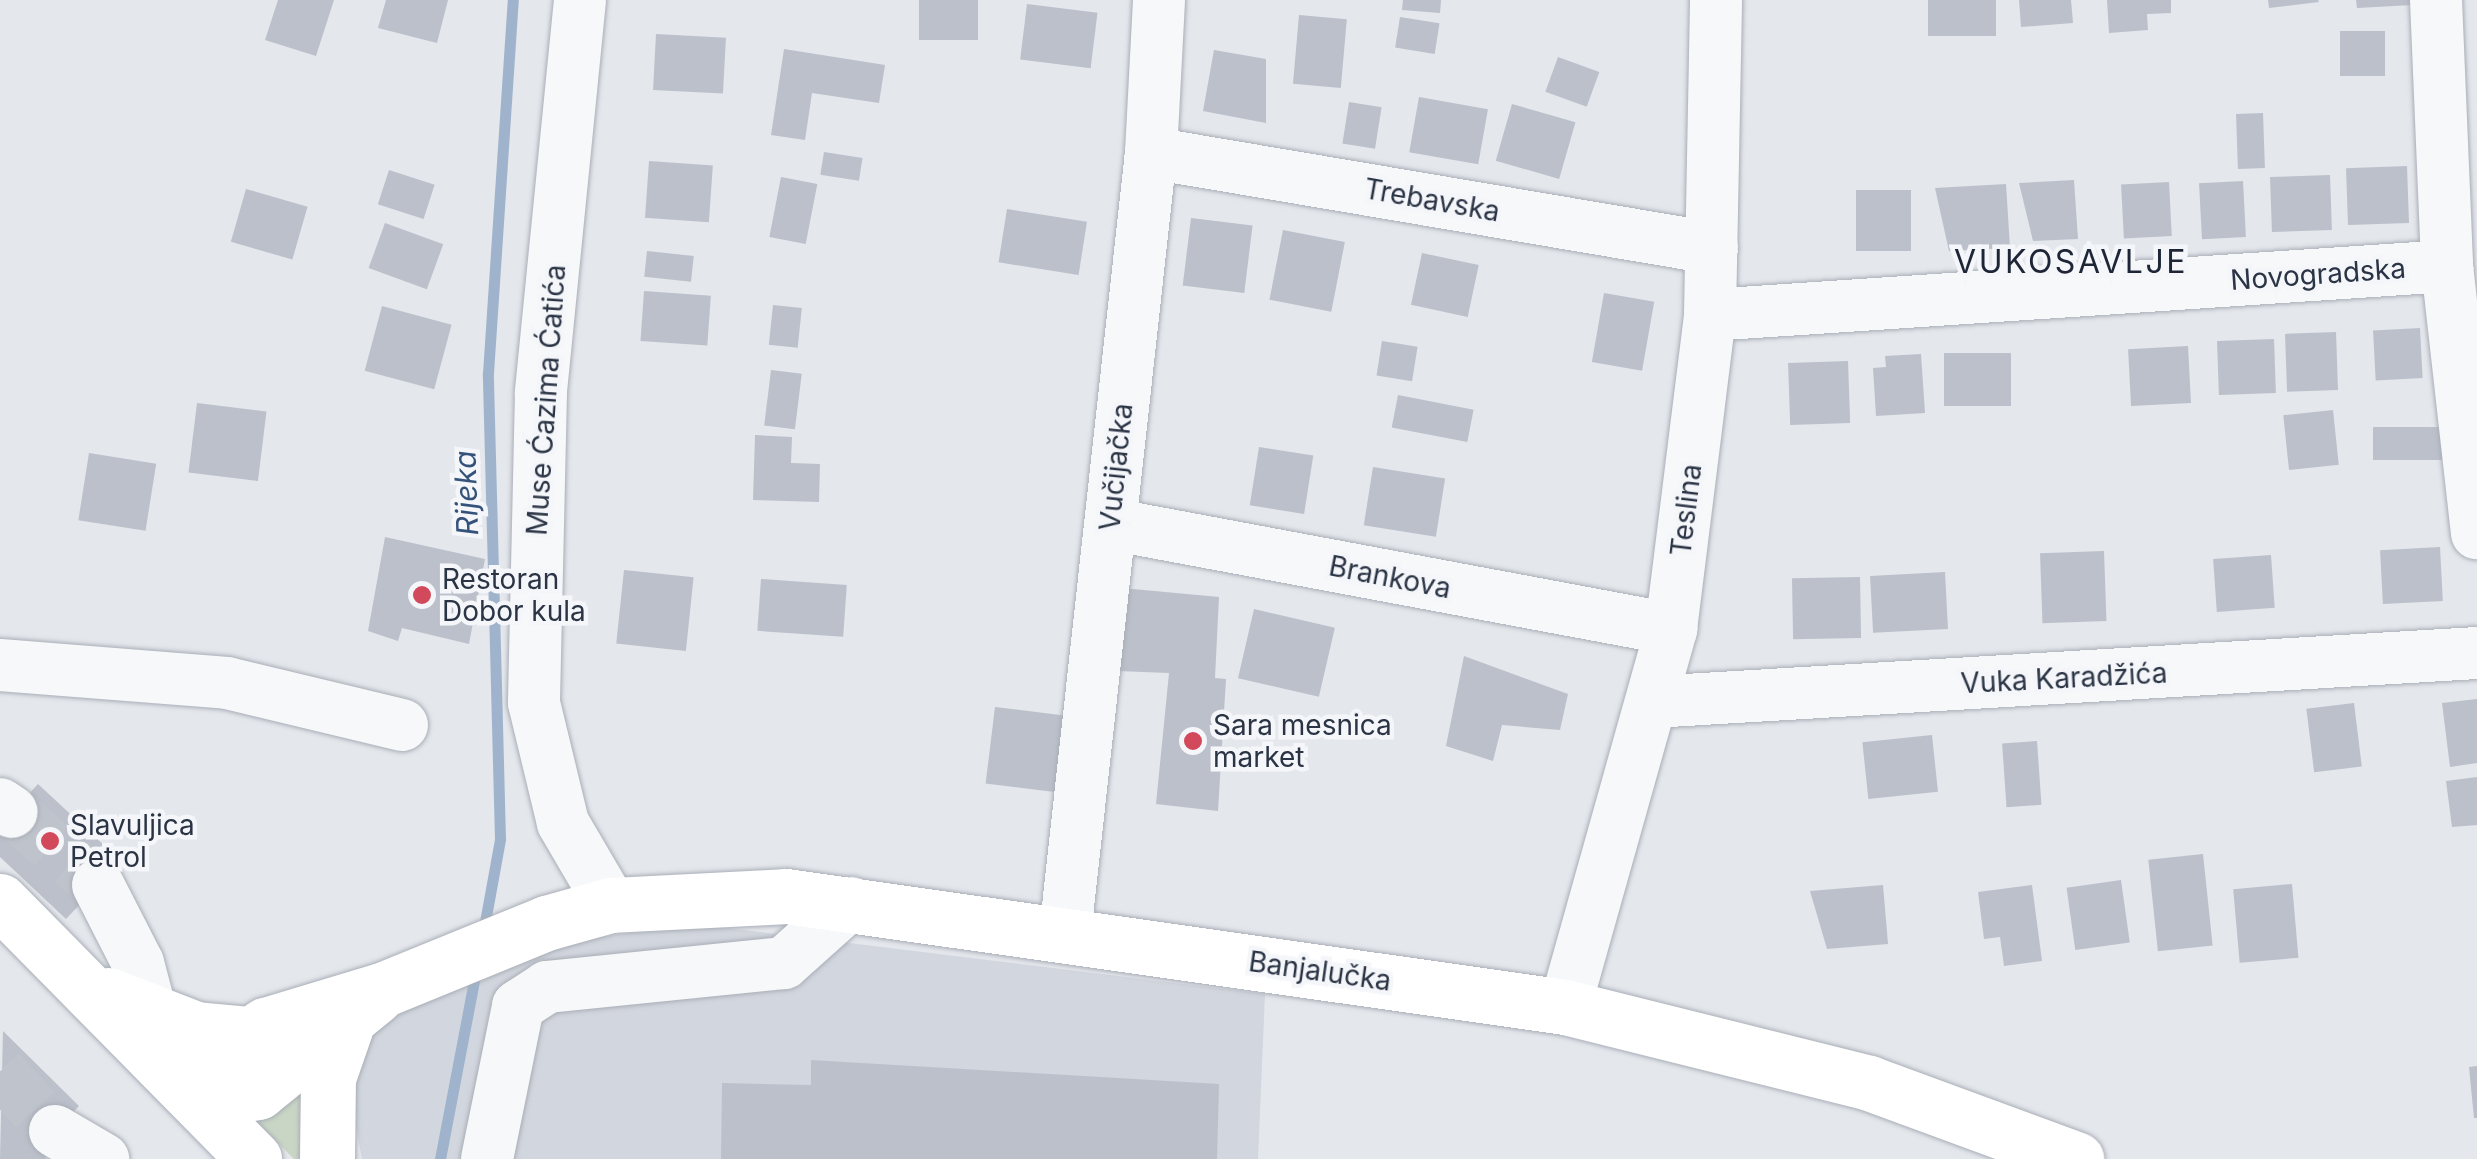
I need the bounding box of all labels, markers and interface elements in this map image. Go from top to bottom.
street label: Trebavska [1362,172,1502,228]
district label: VUKOSAVLJE [1954,243,2188,281]
street label: Novogradska [2229,251,2407,297]
street label: Muse Ćazima Ćatića [520,263,572,537]
street label: Vučijačka [1093,401,1139,533]
water label: Rijeka [447,450,485,536]
street label: Teslina [1664,462,1708,558]
street label: Brankova [1326,549,1454,605]
place label: Restoran Dobor kula [442,562,586,628]
marker: Restoran Dobor kula [411,584,433,606]
street label: Vuka Karadžića [1960,656,2168,700]
place label: Sara mesnica market [1213,708,1392,774]
marker: Sara mesnica market [1182,730,1204,752]
place label: Slavuljica Petrol [70,808,195,874]
marker: Slavuljica Petrol [39,830,61,852]
street label: Banjalučka [1247,944,1393,998]

